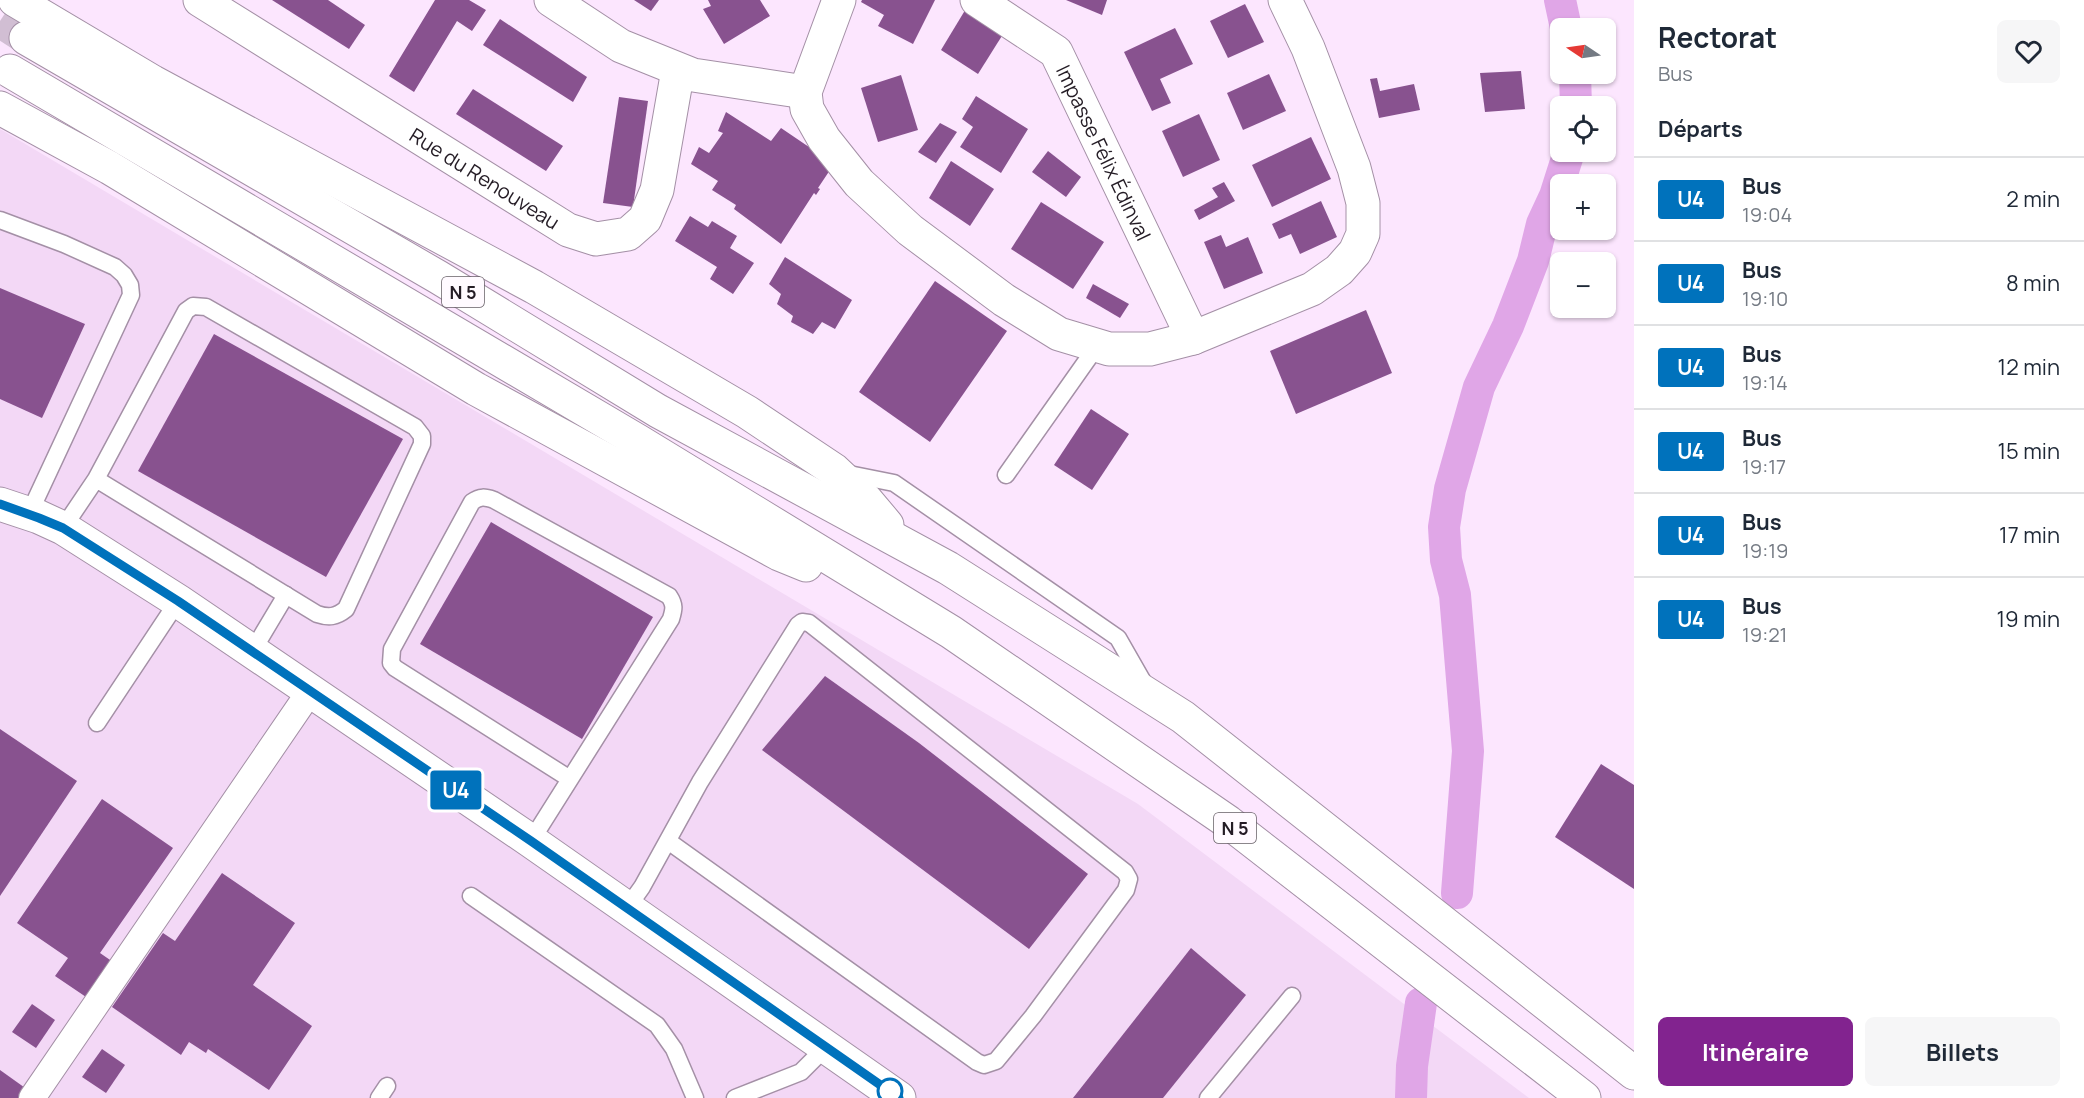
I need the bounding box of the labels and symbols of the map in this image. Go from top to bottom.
north arrow [1550,18,1616,84]
street label: Impasse Félix Édinval [1051,60,1158,245]
street label: Rue du Renouveau [405,121,565,235]
road number: N 5 [442,277,484,307]
line badge: U4 [429,770,483,810]
road number: N 5 [1214,813,1256,843]
unlabelled marker [877,1078,903,1098]

